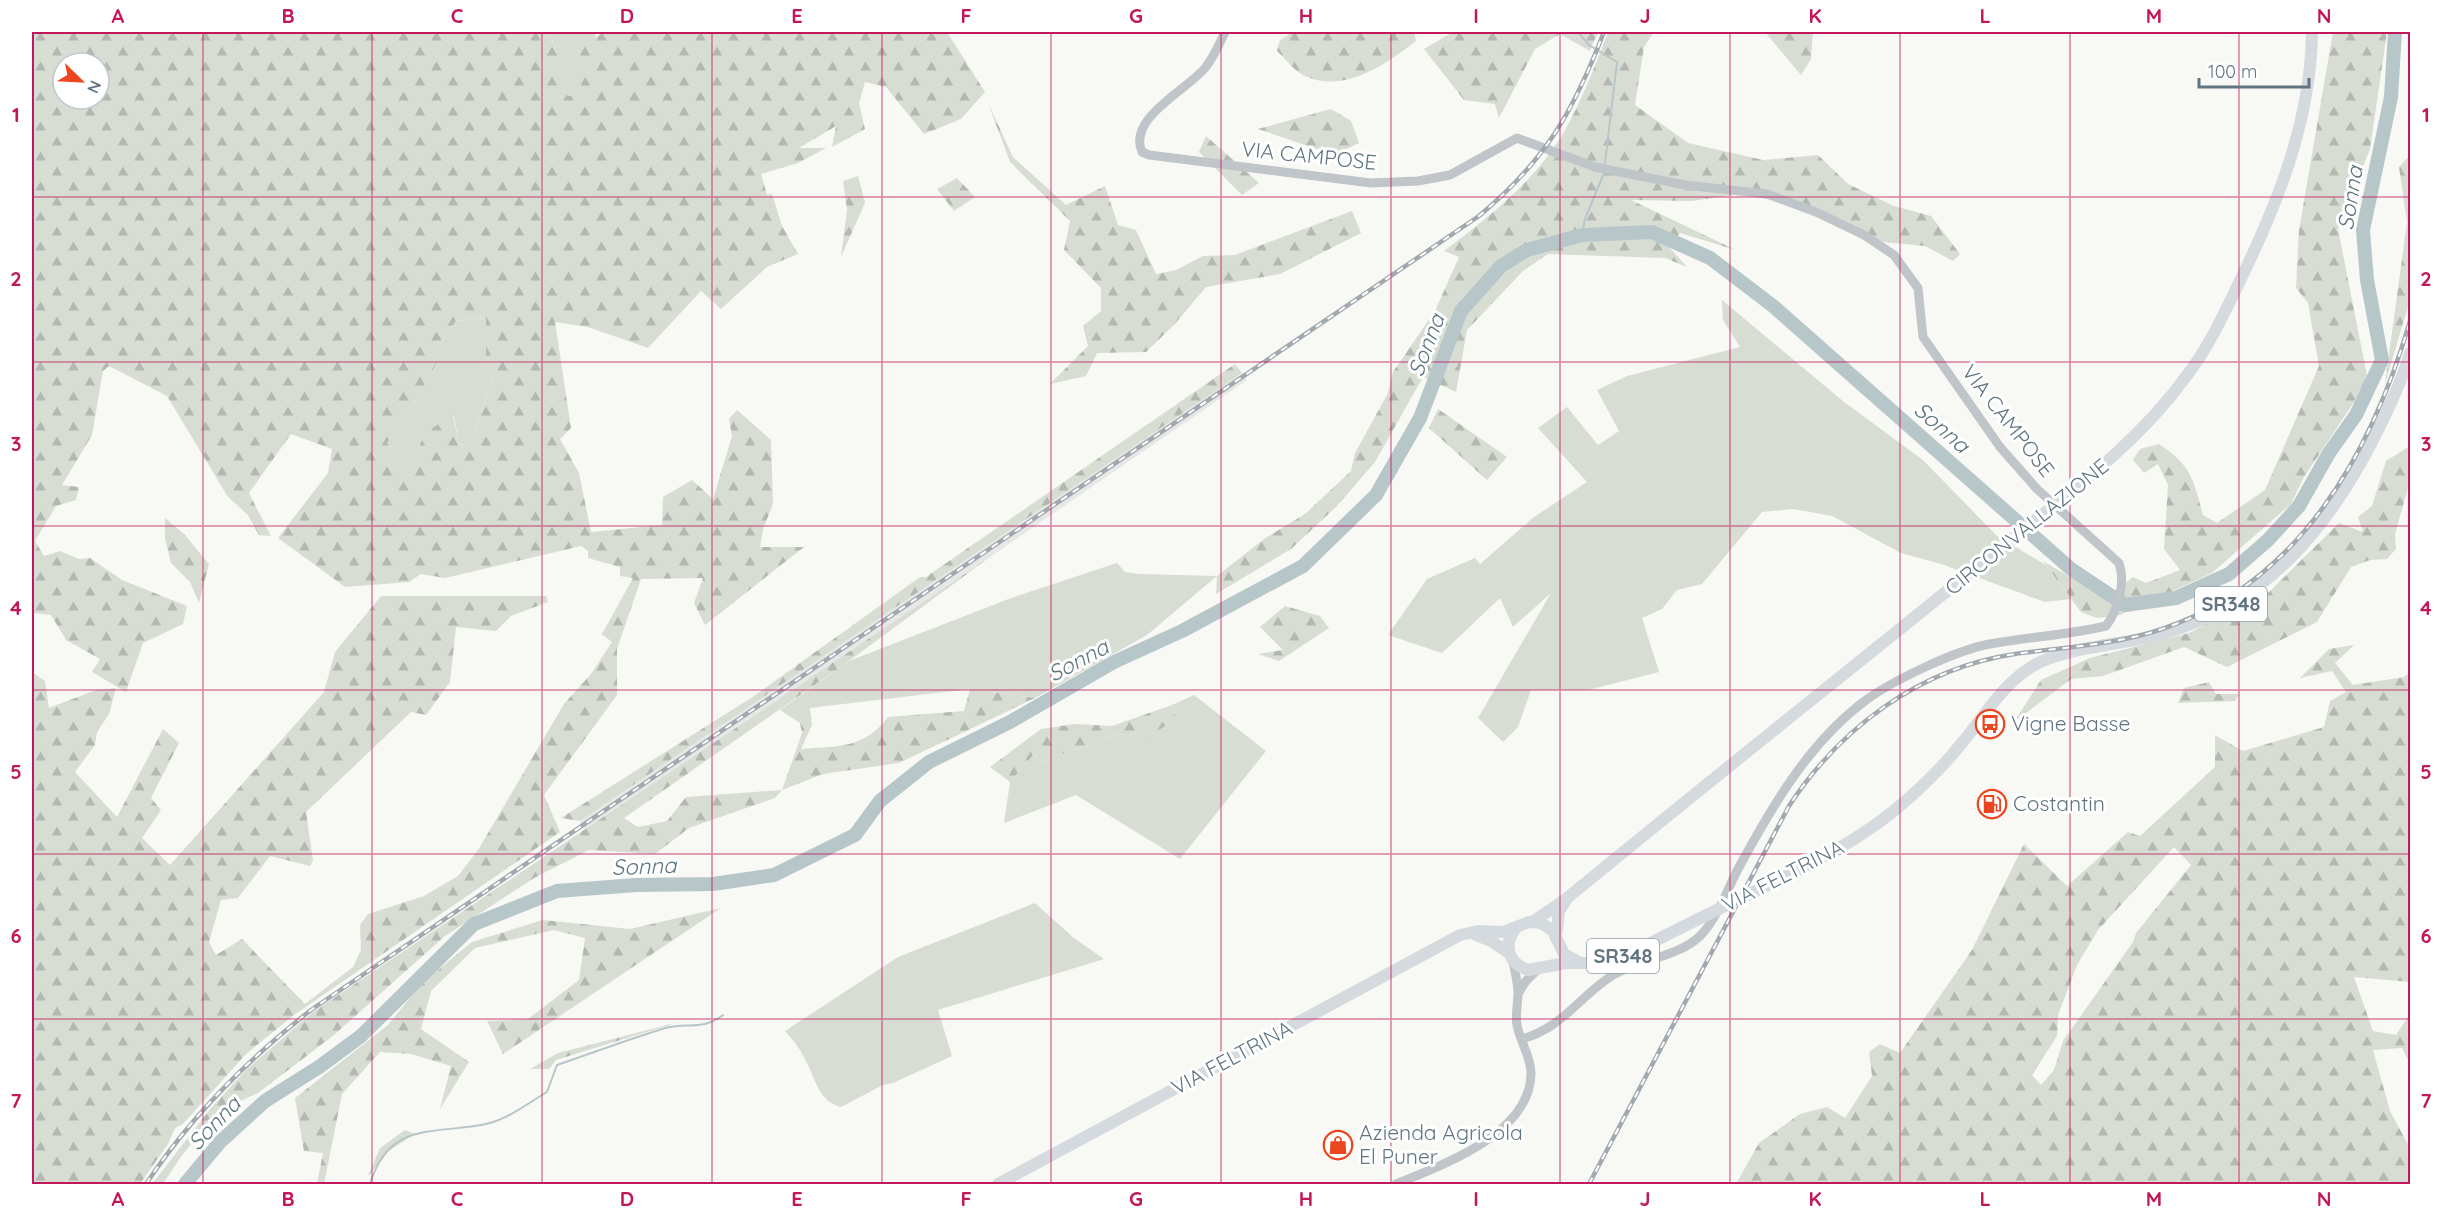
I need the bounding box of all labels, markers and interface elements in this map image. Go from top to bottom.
text: A [112,3,125,28]
text: B [281,3,295,28]
text: C [451,3,464,28]
text: D [620,3,634,28]
text: E [791,3,803,28]
text: F [960,3,972,28]
text: G [1129,3,1143,28]
text: H [1299,3,1313,28]
text: I [1473,3,1479,28]
text: J [1639,3,1651,28]
text: K [1808,3,1822,28]
text: L [1979,3,1991,28]
text: M [2146,3,2162,28]
text: N [2317,3,2331,28]
north arrow [51,51,111,111]
scale bar [2199,51,2308,89]
text: 100 m [2208,60,2257,83]
text: N [83,78,106,97]
text: 1 [12,102,20,127]
text: 1 [2422,102,2430,127]
street label: VIA CAMPOSE [1240,135,1378,175]
water label: Sonna [2331,162,2369,232]
text: 2 [10,266,22,291]
text: 2 [2420,266,2432,291]
water label: Sonna [1401,308,1451,380]
street label: VIA CAMPOSE [1957,359,2061,482]
water label: Sonna [1909,395,1977,460]
text: 3 [11,431,21,456]
text: 3 [2421,431,2431,456]
street label: CIRCONVALLAZIONE [1939,452,2113,600]
road number: SR348 [2195,587,2267,621]
text: 4 [10,595,22,620]
text: 4 [2420,595,2432,620]
water label: Sonna [1043,632,1114,687]
bus stop icon: Vigne Basse [1974,708,2006,740]
place label: Vigne Basse [2011,710,2130,736]
text: 5 [10,759,22,784]
text: 5 [2420,759,2432,784]
fuel station icon: Costantin [1976,788,2008,820]
place label: Costantin [2013,790,2105,816]
street label: VIA FELTRINA [1717,833,1848,917]
water label: Sonna [611,851,678,881]
text: 6 [10,923,22,948]
text: 6 [2420,923,2432,948]
road number: SR348 [1587,939,1659,973]
street label: VIA FELTRINA [1167,1014,1296,1100]
text: 7 [11,1088,22,1113]
text: 7 [2421,1088,2432,1113]
water label: Sonna [182,1089,248,1156]
place label: Azienda Agricola El Puner [1359,1119,1523,1169]
shop icon: Azienda Agricola El Puner [1322,1129,1354,1161]
text: A [112,1186,125,1211]
text: B [281,1186,295,1211]
text: C [451,1186,464,1211]
text: D [620,1186,634,1211]
text: E [791,1186,803,1211]
text: F [960,1186,972,1211]
text: G [1129,1186,1143,1211]
text: H [1299,1186,1313,1211]
text: I [1473,1186,1479,1211]
text: J [1639,1186,1651,1211]
text: K [1808,1186,1822,1211]
text: L [1979,1186,1991,1211]
text: M [2146,1186,2162,1211]
text: N [2317,1186,2331,1211]

